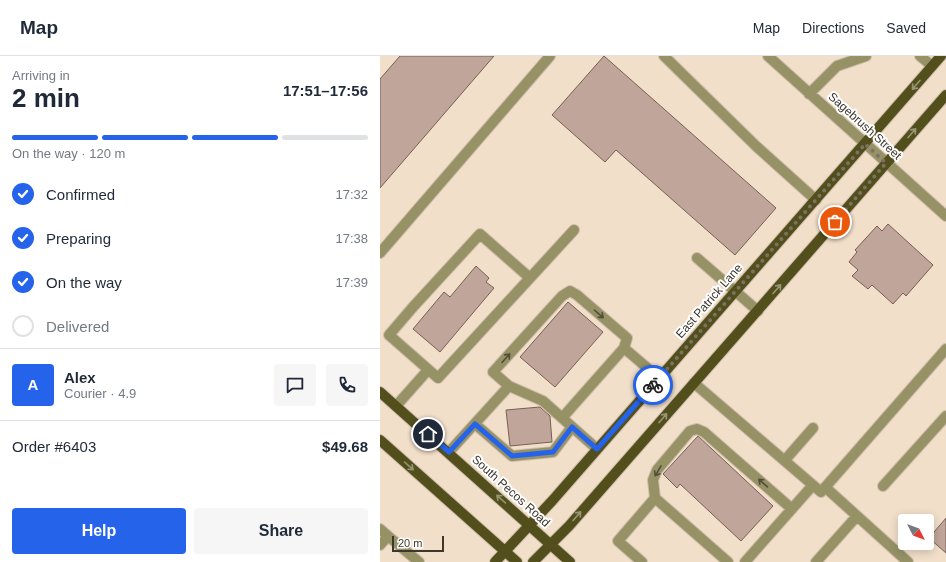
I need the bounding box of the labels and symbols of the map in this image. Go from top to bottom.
one-way arrow [911,80,920,91]
street label: Sagebrush Street [826,90,905,163]
one-way arrow [907,129,916,139]
pin [818,205,852,239]
street label: East Patrick Lane [673,261,745,341]
one-way arrow [772,284,781,295]
one-way arrow [593,309,604,318]
one-way arrow [501,353,510,363]
courier [633,365,673,405]
one-way arrow [658,414,667,424]
pin [411,417,445,451]
street label: South Pecos Road [469,452,553,530]
one-way arrow [404,461,414,471]
one-way arrow [654,465,662,477]
one-way arrow [757,479,768,488]
one-way arrow [496,495,506,504]
one-way arrow [573,511,582,522]
north arrow [898,514,934,550]
scale bar [392,534,444,553]

